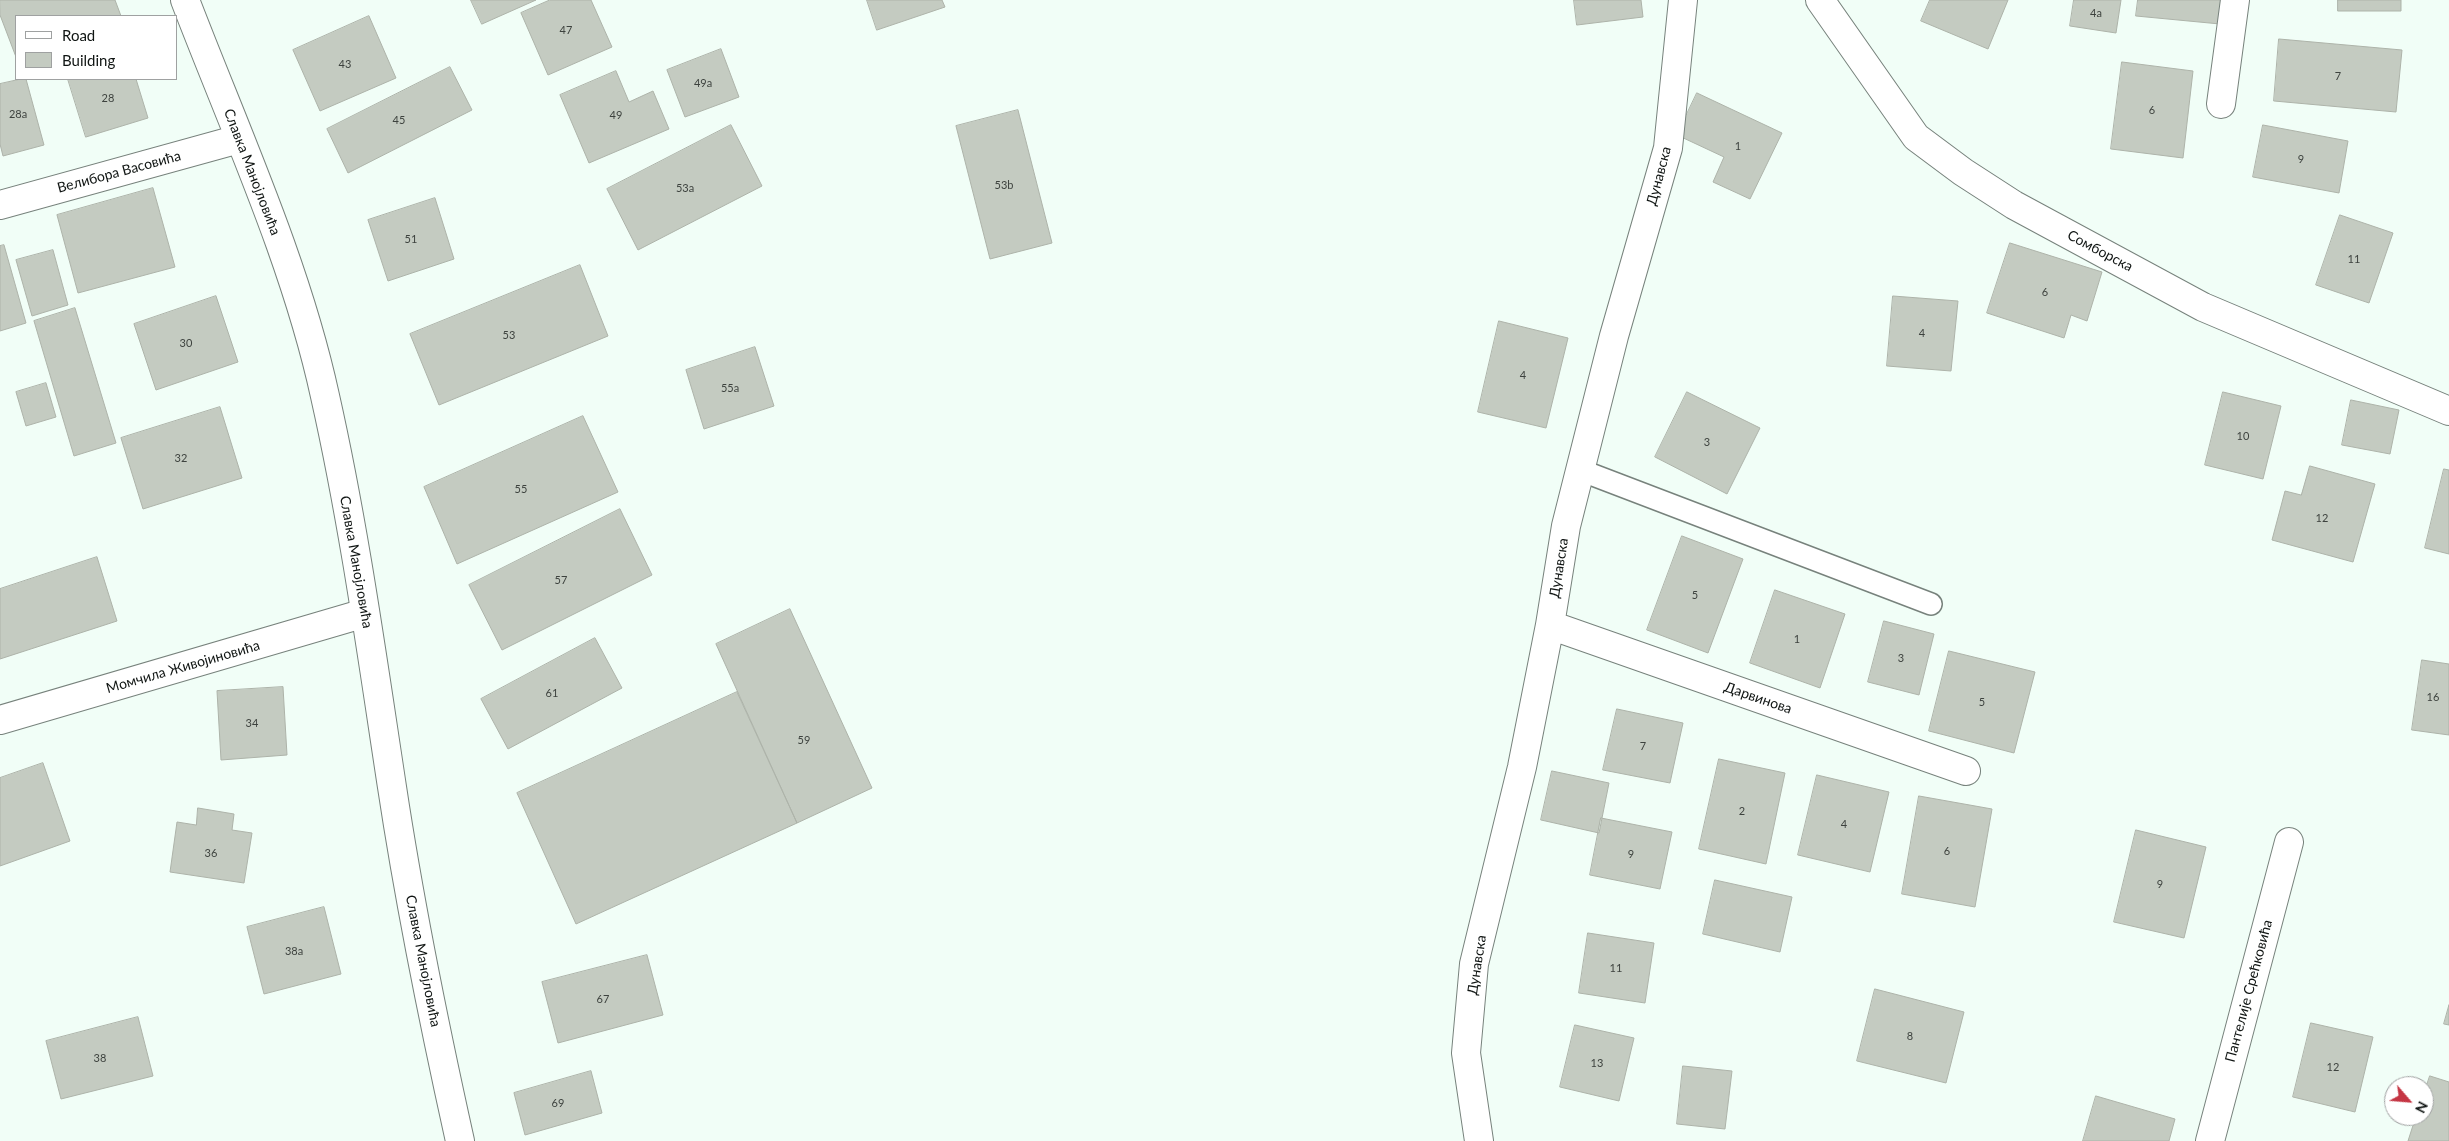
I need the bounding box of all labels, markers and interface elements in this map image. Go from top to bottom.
house number: 4a [2090,6,2102,20]
legend [15,15,178,80]
house number: 47 [560,23,572,37]
text: Road [62,26,95,44]
text: Building [62,51,115,69]
house number: 43 [339,57,351,71]
house number: 7 [2335,69,2341,83]
house number: 49a [694,76,712,90]
house number: 28 [102,91,114,105]
house number: 6 [2149,103,2155,117]
street label: Славка Манојловића [220,106,284,238]
house number: 28a [9,107,27,121]
house number: 49 [610,108,622,122]
house number: 45 [393,113,405,127]
house number: 1 [1735,139,1741,153]
street label: Дунавска [1643,145,1675,207]
street label: Велибора Васовића [55,147,183,197]
house number: 9 [2298,152,2304,166]
house number: 53b [995,178,1013,192]
house number: 53a [676,181,694,195]
street label: Сомборска [2064,227,2136,275]
house number: 51 [405,232,417,246]
house number: 11 [2348,252,2360,266]
house number: 6 [2042,285,2048,299]
house number: 4 [1919,326,1925,340]
house number: 53 [503,328,515,342]
house number: 30 [180,336,192,350]
house number: 4 [1520,368,1526,382]
house number: 55a [721,381,739,395]
house number: 10 [2237,429,2249,443]
house number: 3 [1704,435,1710,449]
house number: 32 [175,451,187,465]
house number: 55 [515,482,527,496]
street label: Славка Манојловића [336,495,376,629]
house number: 12 [2316,511,2328,525]
street label: Дунавска [1546,537,1572,599]
house number: 57 [555,573,567,587]
house number: 5 [1692,588,1698,602]
house number: 1 [1794,632,1800,646]
street label: Момчила Живојиновића [104,637,262,697]
house number: 3 [1898,651,1904,665]
street label: Дарвинова [1722,679,1794,717]
house number: 61 [546,686,558,700]
house number: 16 [2427,690,2439,704]
house number: 5 [1979,695,1985,709]
house number: 34 [246,716,258,730]
house number: 59 [798,733,810,747]
house number: 7 [1640,739,1646,753]
house number: 2 [1739,804,1745,818]
house number: 4 [1841,817,1847,831]
house number: 6 [1944,844,1950,858]
house number: 36 [205,846,217,860]
house number: 9 [1628,847,1634,861]
house number: 9 [2157,877,2163,891]
street label: Славка Манојловића [402,894,444,1028]
street label: Пантелије Срећковића [2222,918,2276,1064]
street label: Дунавска [1464,934,1490,996]
house number: 38a [285,944,303,958]
house number: 11 [1610,961,1622,975]
house number: 67 [597,992,609,1006]
house number: 8 [1907,1029,1913,1043]
house number: 38 [94,1051,106,1065]
house number: 13 [1591,1056,1603,1070]
house number: 12 [2327,1060,2339,1074]
north arrow [2384,1076,2434,1126]
house number: 69 [552,1096,564,1110]
text: N [2412,1099,2432,1116]

